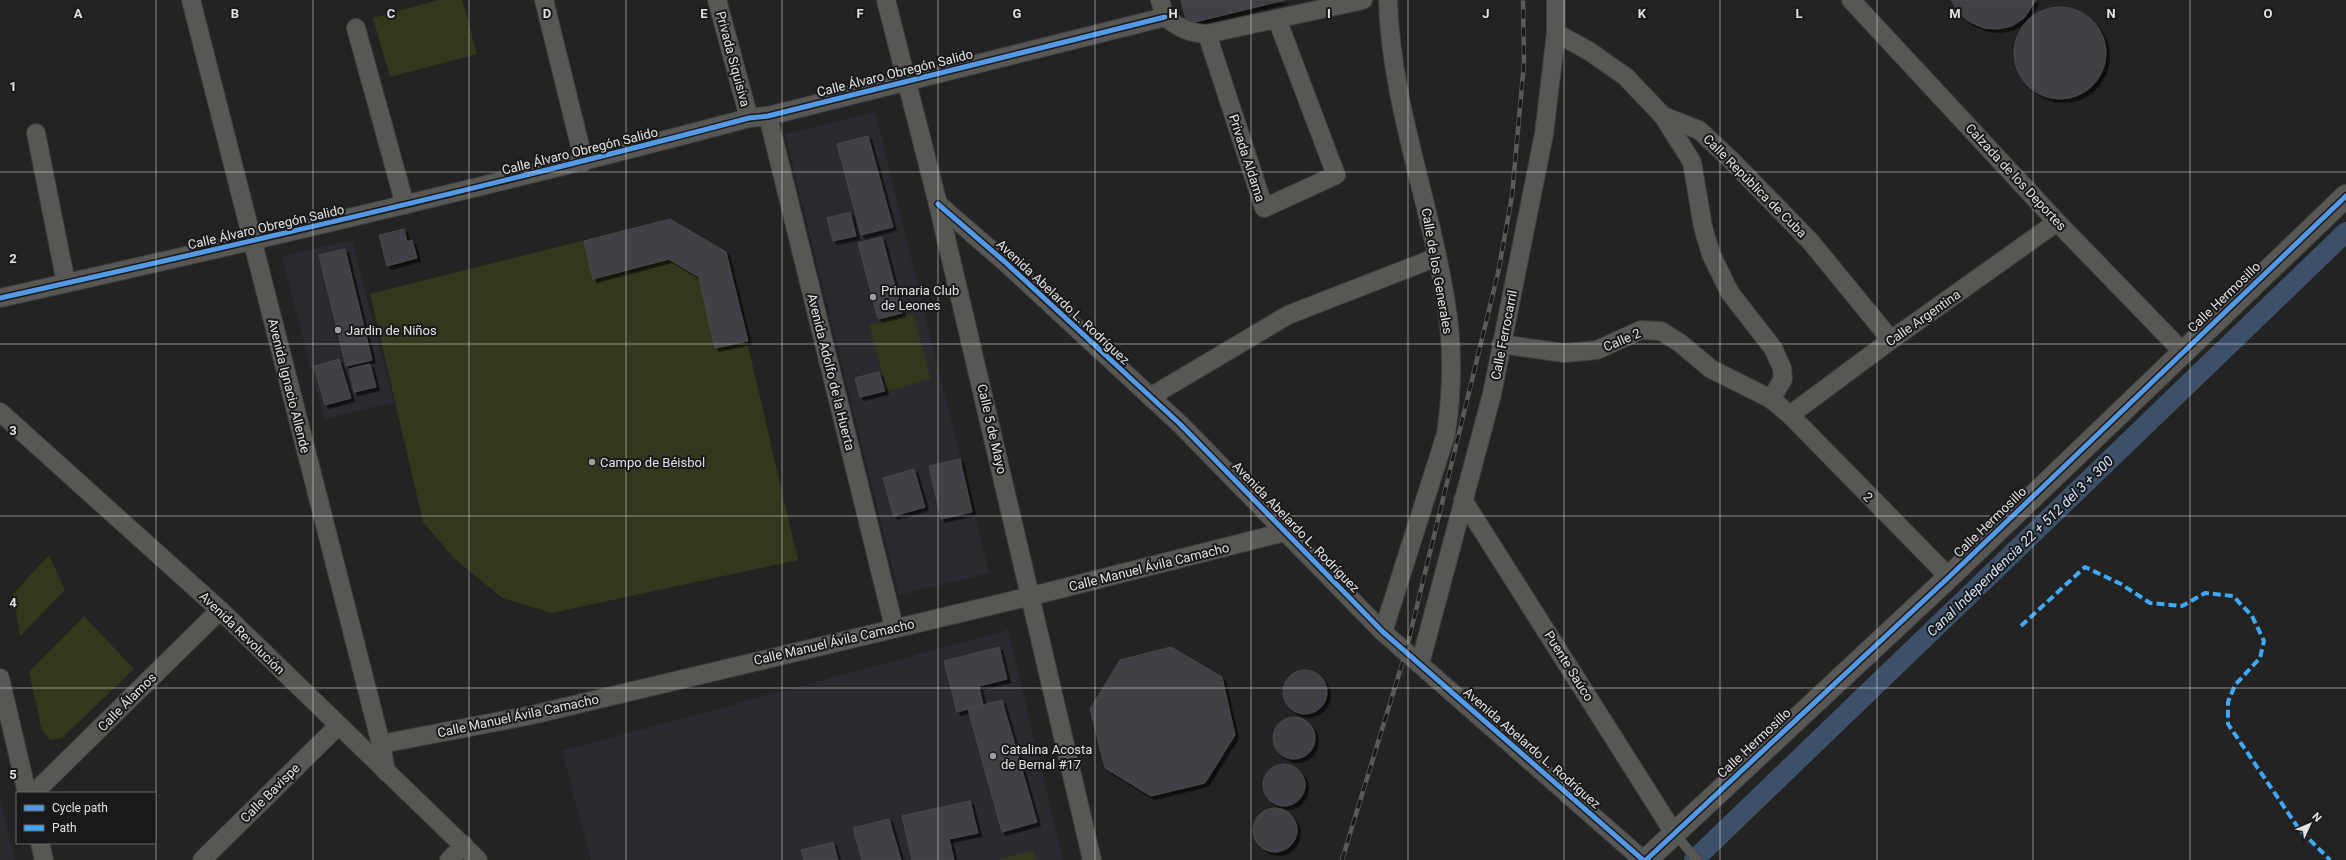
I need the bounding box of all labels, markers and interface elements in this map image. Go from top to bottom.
text: A [74,6,83,21]
text: B [231,6,239,21]
text: C [387,6,396,21]
text: D [543,6,551,21]
text: E [700,6,708,21]
text: F [856,6,864,21]
text: G [1013,6,1022,21]
text: H [1168,6,1178,21]
text: I [1327,6,1331,21]
text: J [1482,6,1490,21]
text: K [1638,6,1647,21]
text: L [1795,6,1803,21]
text: M [1949,6,1961,21]
text: N [2106,6,2116,21]
text: O [2264,6,2273,21]
street label: Privada Siquisiva [713,10,753,108]
street label: Calle Álvaro Obregón Salido [815,46,975,100]
text: 1 [9,79,17,94]
street label: Privada Aldama [1226,112,1268,204]
street label: Calzada de los Deportes [1963,120,2070,234]
street label: Calle Álvaro Obregón Salido [500,124,660,178]
street label: Calle República de Cuba [1700,131,1810,241]
street label: Calle Álvaro Obregón Salido [186,202,346,252]
street label: Calle de los Generales [1419,207,1456,335]
street label: Avenida Abelardo L. Rodríguez [993,236,1133,368]
text: 2 [9,251,17,266]
street label: Calle Hermosillo [2185,259,2263,335]
place label: Primaria Club de Leones [881,283,959,313]
street label: Calle Argentina [1883,287,1963,349]
street label: Calle Ferrocarril [1488,289,1520,381]
street label: Avenida Adolfo de la Huerta [804,292,858,452]
marker: Primaria Club de Leones [868,292,878,302]
street label: Avenida Ignacio Allende [265,317,313,455]
place label: Jardin de Niños [346,323,437,338]
marker: Jardin de Niños [333,325,343,335]
street label: Calle 2 [1601,325,1643,355]
street label: Calle 5 de Mayo [974,383,1010,475]
text: 3 [9,423,17,438]
water label: Canal Independencia 22 + 512 del 3 + 300 [1924,452,2117,640]
place label: Campo de Béisbol [600,455,705,470]
marker: Campo de Béisbol [587,457,597,467]
street label: Avenida Abelardo L. Rodríguez [1229,458,1363,596]
street label: Calle Hermosillo [1951,484,2029,560]
street label: 2 [1860,489,1876,505]
street label: Calle Manuel Ávila Camacho [1067,540,1231,594]
street label: Avenida Revolución [196,589,288,677]
text: 4 [9,595,17,610]
street label: Calle Manuel Ávila Camacho [752,616,916,668]
street label: Puente Saúco [1541,628,1597,704]
street label: Calle Álamos [95,670,159,734]
street label: Avenida Abelardo L. Rodríguez [1461,685,1604,812]
street label: Calle Manuel Ávila Camacho [436,692,600,740]
street label: Calle Hermosillo [1714,705,1794,781]
place label: Catalina Acosta de Bernal #17 [1001,742,1092,772]
marker: Catalina Acosta de Bernal #17 [988,751,998,761]
street label: Calle Bavispe [237,760,303,826]
text: 5 [9,767,17,782]
legend [16,792,156,844]
text: Cycle path [52,801,108,815]
north arrow [2290,804,2330,844]
text: N [2309,810,2324,825]
text: Path [52,821,77,835]

